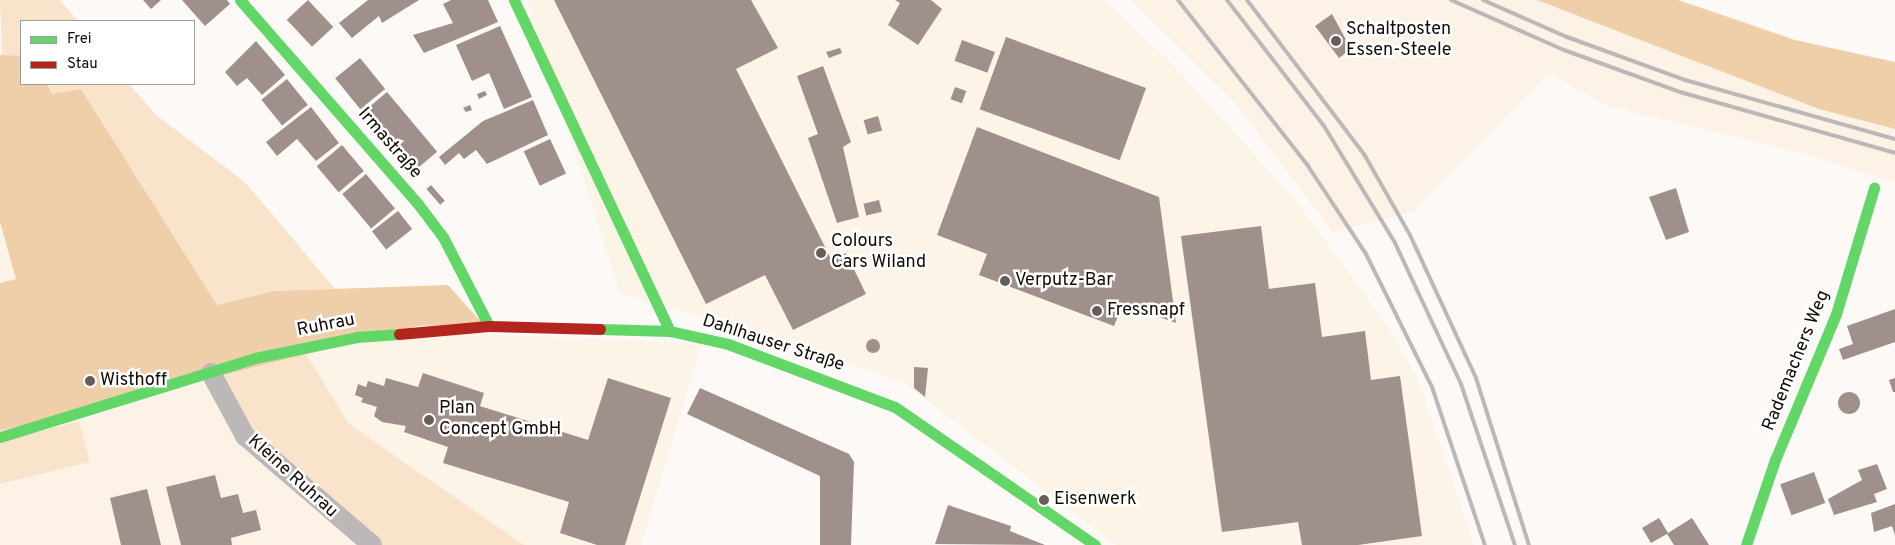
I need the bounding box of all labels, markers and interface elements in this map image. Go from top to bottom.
legend [20,20,195,85]
place label: Schaltposten Essen-Steele [1346,20,1451,62]
text: Frei [67,30,92,49]
marker: Schaltposten Essen-Steele [1330,35,1342,47]
text: Stau [67,55,98,74]
street label: Irmastraße [352,104,426,184]
place label: Colours Cars Wiland [831,232,926,274]
marker: Colours Cars Wiland [815,247,827,259]
place label: Verputz-Bar [1015,270,1113,292]
marker: Verputz-Bar [999,275,1011,287]
street label: Rademachers Weg [1759,287,1835,435]
place label: Fressnapf [1107,300,1185,322]
marker: Fressnapf [1091,305,1103,317]
street label: Ruhrau [295,310,357,342]
street label: Dahlhauser Straße [699,311,847,377]
place label: Wisthoff [100,370,167,392]
marker: Wisthoff [84,375,96,387]
place label: Plan Concept GmbH [439,399,561,442]
marker: Plan Concept GmbH [423,414,435,426]
street label: Kleine Ruhrau [243,431,341,523]
place label: Eisenwerk [1054,489,1136,511]
marker: Eisenwerk [1038,494,1050,506]

